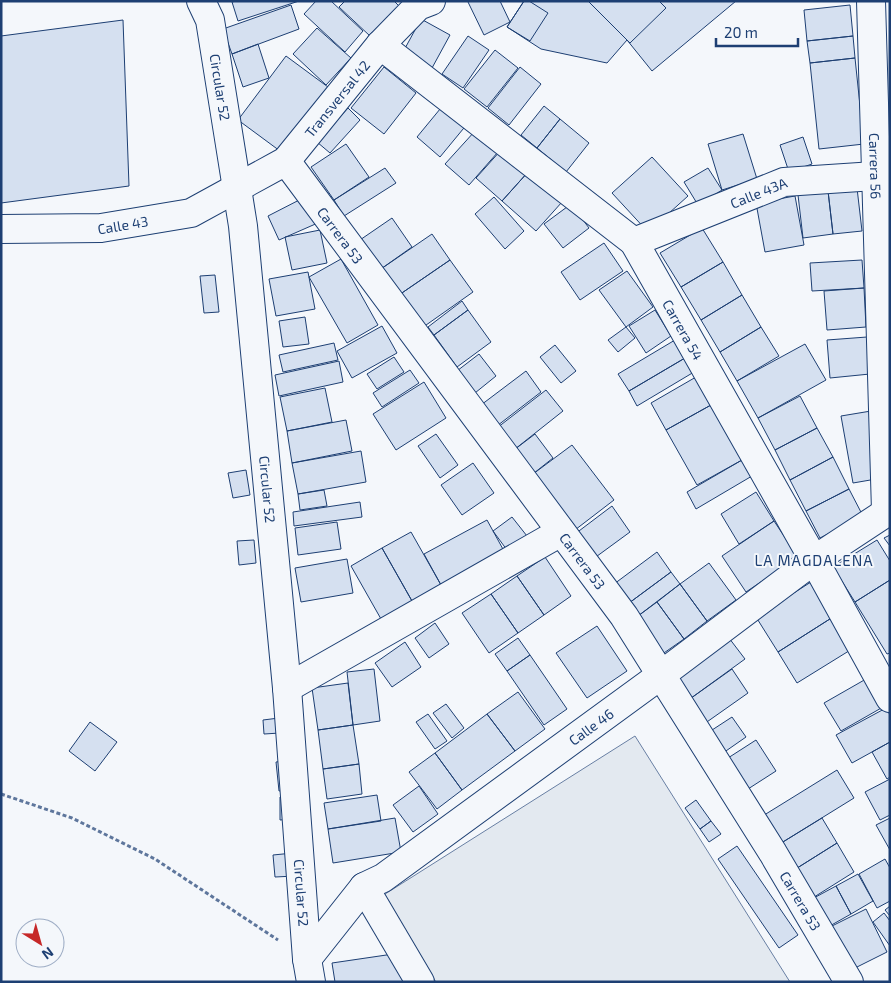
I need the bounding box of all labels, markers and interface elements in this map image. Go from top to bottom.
scale bar [716,15,798,47]
text: 20 m [724,23,758,41]
street label: Circular 52 [207,52,234,122]
street label: Transversal 42 [300,56,373,140]
street label: Carrera 56 [866,133,885,199]
street label: Calle 43A [727,173,790,211]
street label: Carrera 53 [314,203,367,266]
street label: Calle 43 [96,212,149,237]
street label: Carrera 54 [660,296,707,363]
street label: Circular 52 [256,455,280,524]
street label: Carrera 53 [556,529,609,592]
district label: LA MAGDALENA [754,551,874,569]
street label: Calle 46 [565,704,616,748]
street label: Circular 52 [291,858,313,927]
street label: Carrera 53 [777,868,825,933]
north arrow [15,918,65,968]
text: N [39,944,57,964]

